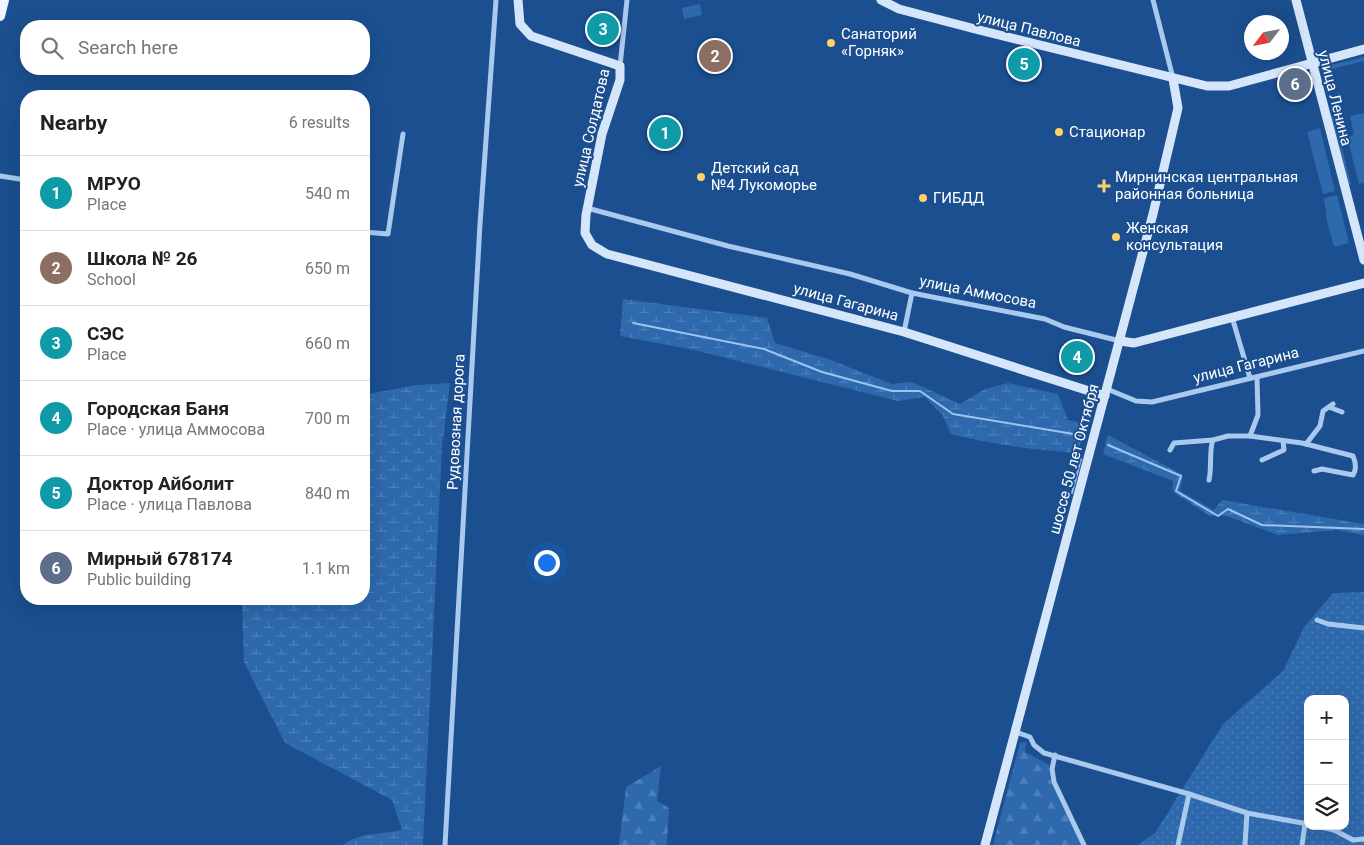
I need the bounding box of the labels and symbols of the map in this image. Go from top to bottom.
street label: улица Павлова [975,7,1083,51]
pin: 3 [587,10,619,48]
north arrow [1244,15,1289,60]
place label: Санаторий «Горняк» [841,25,917,60]
pin: 2 [699,37,731,75]
marker: Санаторий «Горняк» [825,37,837,49]
pin: 5 [1008,45,1040,83]
street label: улица Ленина [1314,48,1356,148]
pin: 6 [1279,65,1311,103]
street label: улица Солдатова [569,67,613,189]
pin: 1 [649,114,681,152]
place label: Стационар [1069,123,1145,141]
marker: Стационар [1053,126,1065,138]
place label: Детский сад №4 Лукоморье [711,159,817,194]
place label: Мирнинская центральная районная больница [1115,168,1298,203]
marker: Детский сад №4 Лукоморье [695,171,707,183]
marker: Мирнинская центральная районная больница [1097,179,1111,193]
place label: ГИБДД [933,189,984,207]
marker: ГИБДД [917,192,929,204]
place label: Женская консультация [1126,219,1223,254]
marker: Женская консультация [1110,231,1122,243]
street label: улица Аммосова [918,272,1038,312]
street label: улица Гагарина [791,279,901,325]
pin: 4 [1061,338,1093,376]
street label: улица Гагарина [1191,343,1301,387]
street label: Рудовозная дорога [443,353,469,491]
street label: шоссе 50 лет Октября [1045,382,1103,536]
your location [534,550,560,576]

